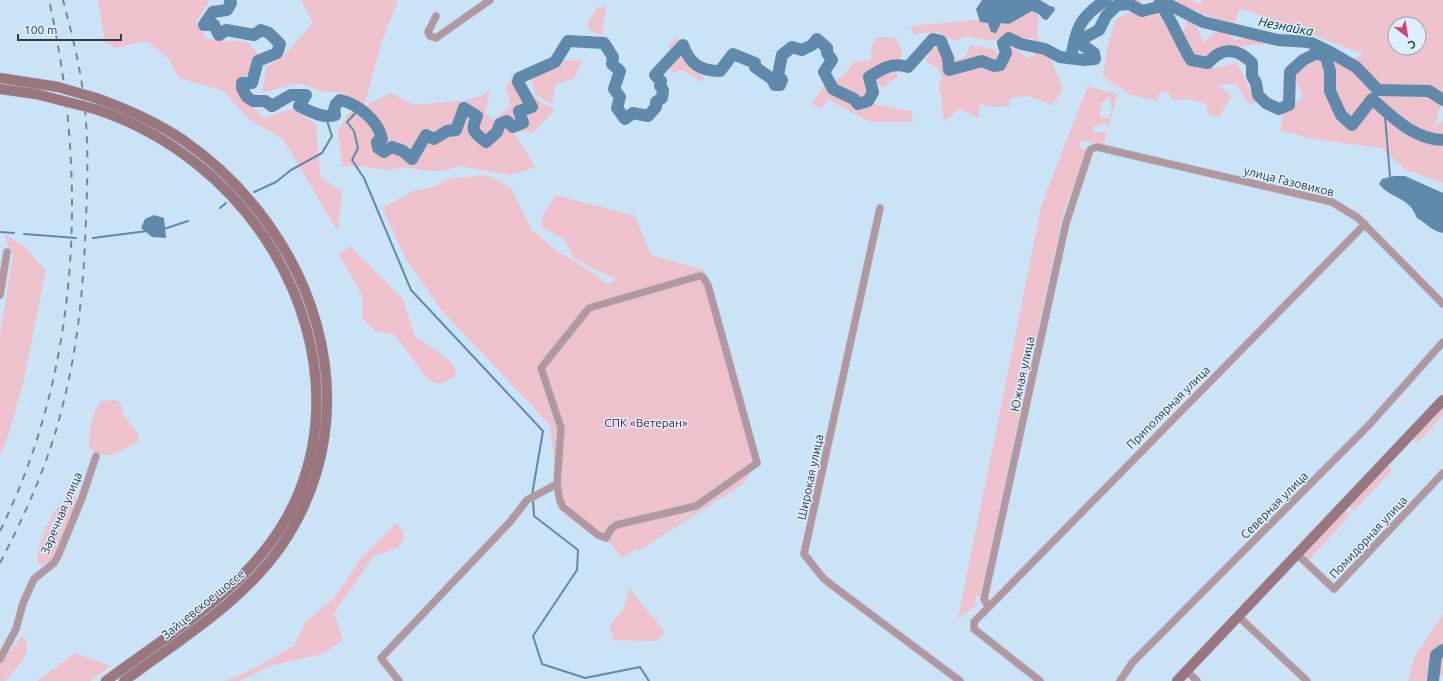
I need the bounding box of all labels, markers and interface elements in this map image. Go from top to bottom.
water label: Незнайка [1257,14,1315,38]
scale bar [18,16,121,42]
north arrow [1387,16,1427,56]
text: 100 m [24,23,57,36]
text: С [1406,38,1418,52]
street label: улица Газовиков [1242,163,1336,199]
street label: Южная улица [1008,335,1036,413]
street label: Приполярная улица [1124,363,1212,451]
park label: СПК «Ветеран» [604,416,688,429]
street label: Широкая улица [795,433,825,521]
street label: Северная улица [1238,469,1310,541]
street label: Заречная улица [38,470,84,556]
street label: Помидорная улица [1327,493,1409,581]
street label: Зайцевское шоссе [159,567,247,641]

